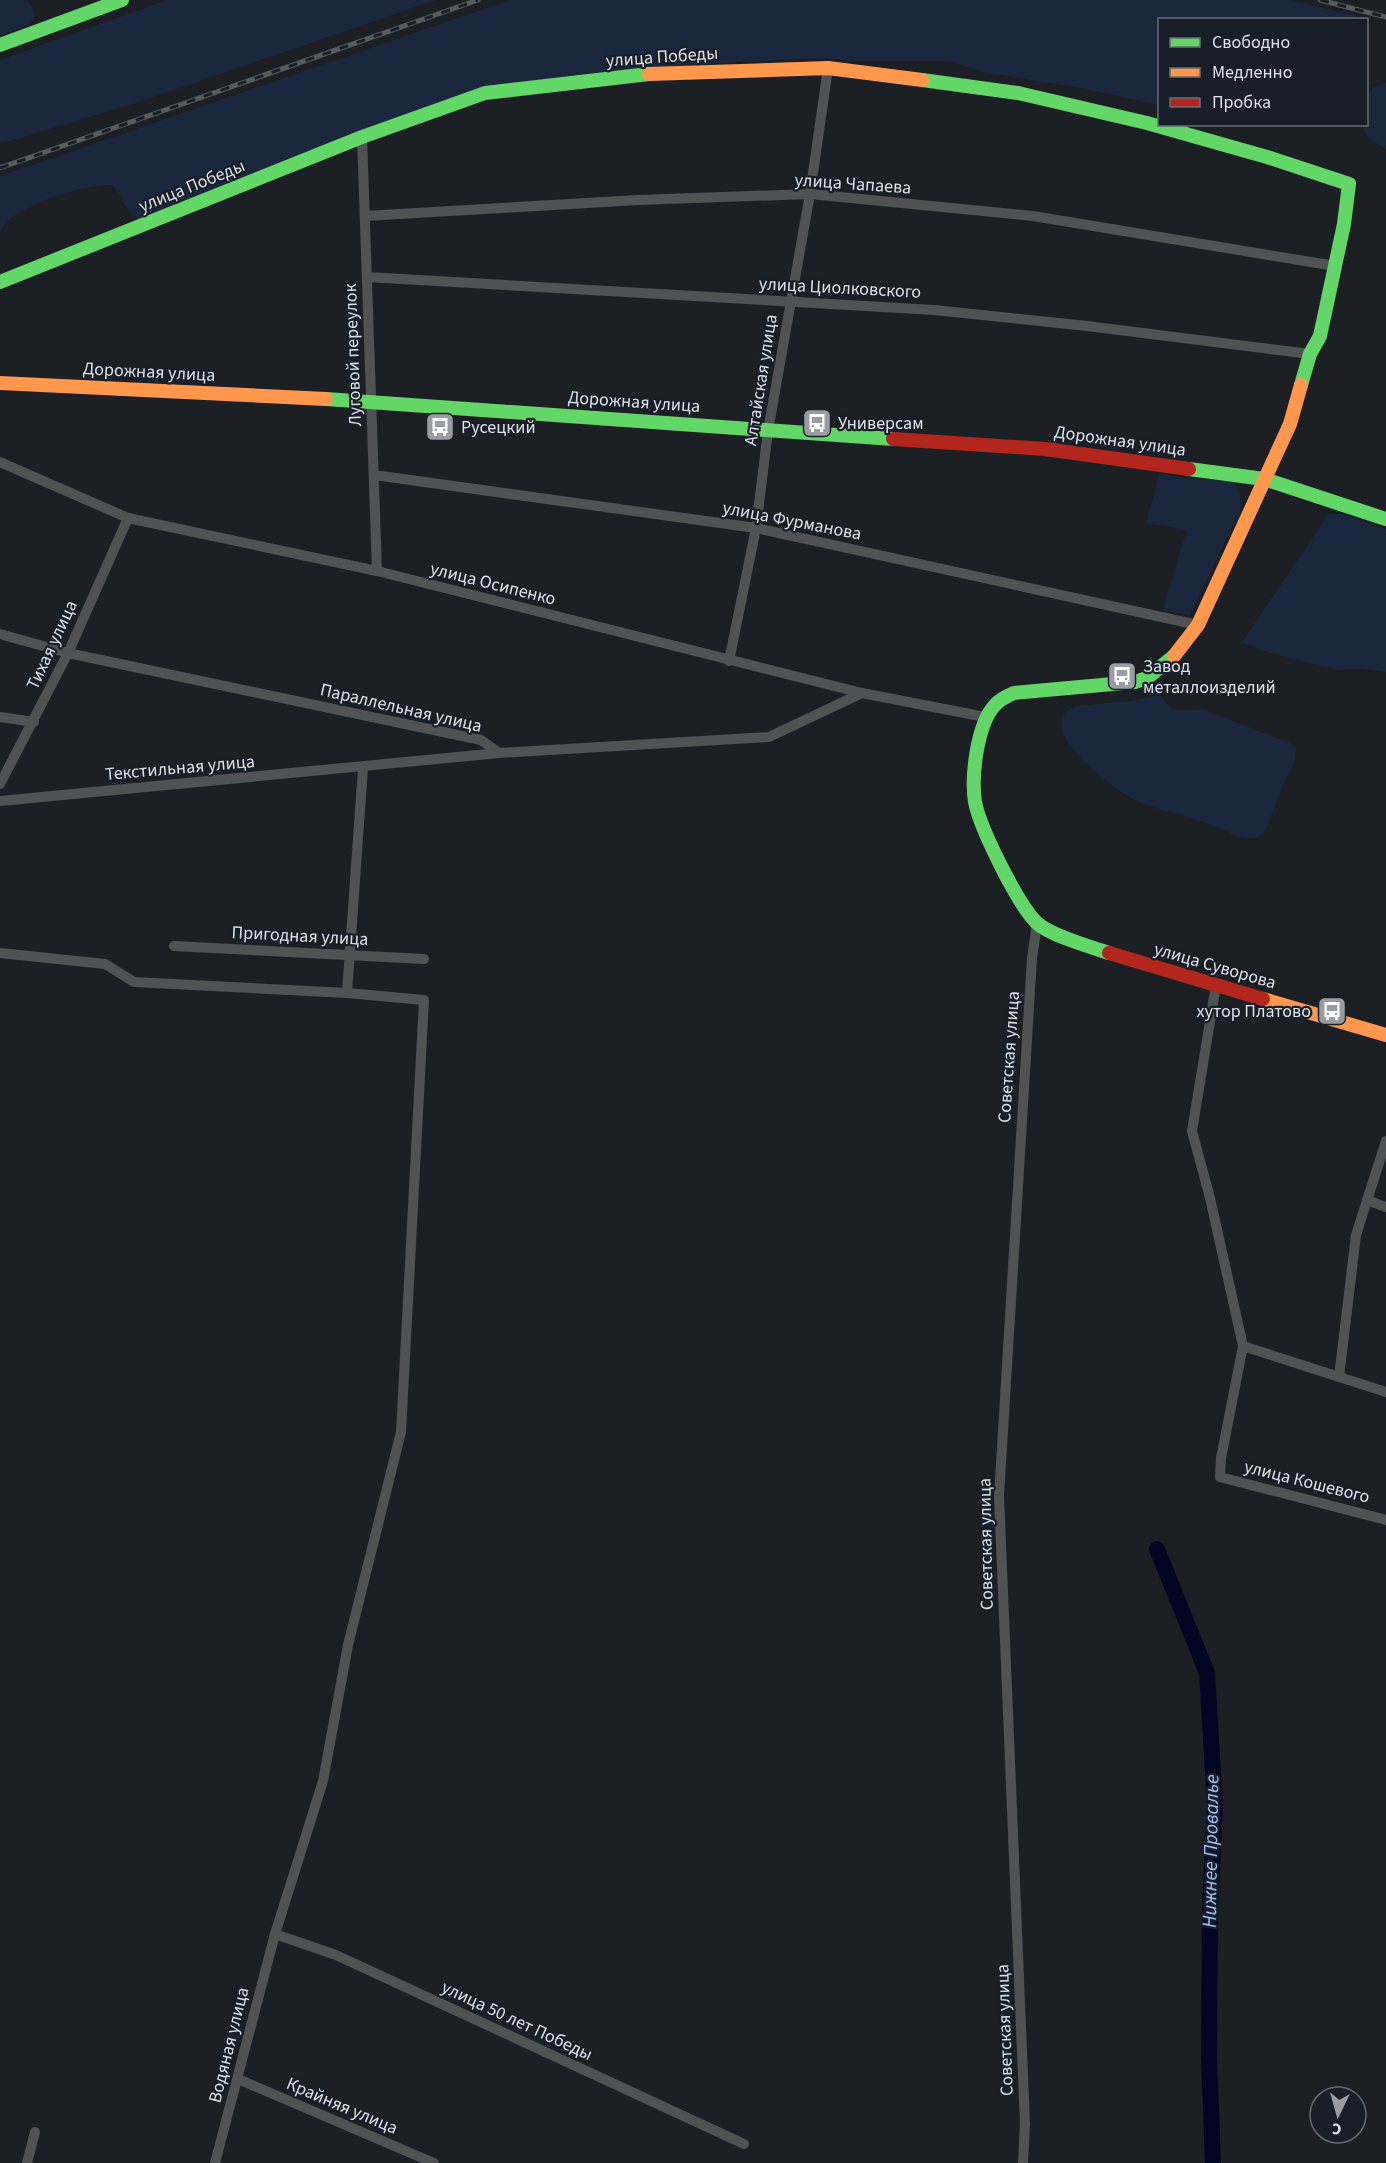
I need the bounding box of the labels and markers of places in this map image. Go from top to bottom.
bus stop icon: Универсам [801,407,833,439]
bus stop icon: Русецкий [424,411,456,443]
place label: Универсам [838,411,924,436]
place label: Русецкий [461,415,536,440]
place label: Завод металлоизделий [1143,654,1276,700]
bus stop icon: Завод металлоизделий [1106,660,1138,692]
bus stop icon: хутор Платово [1316,995,1348,1027]
place label: хутор Платово [1197,999,1311,1024]

